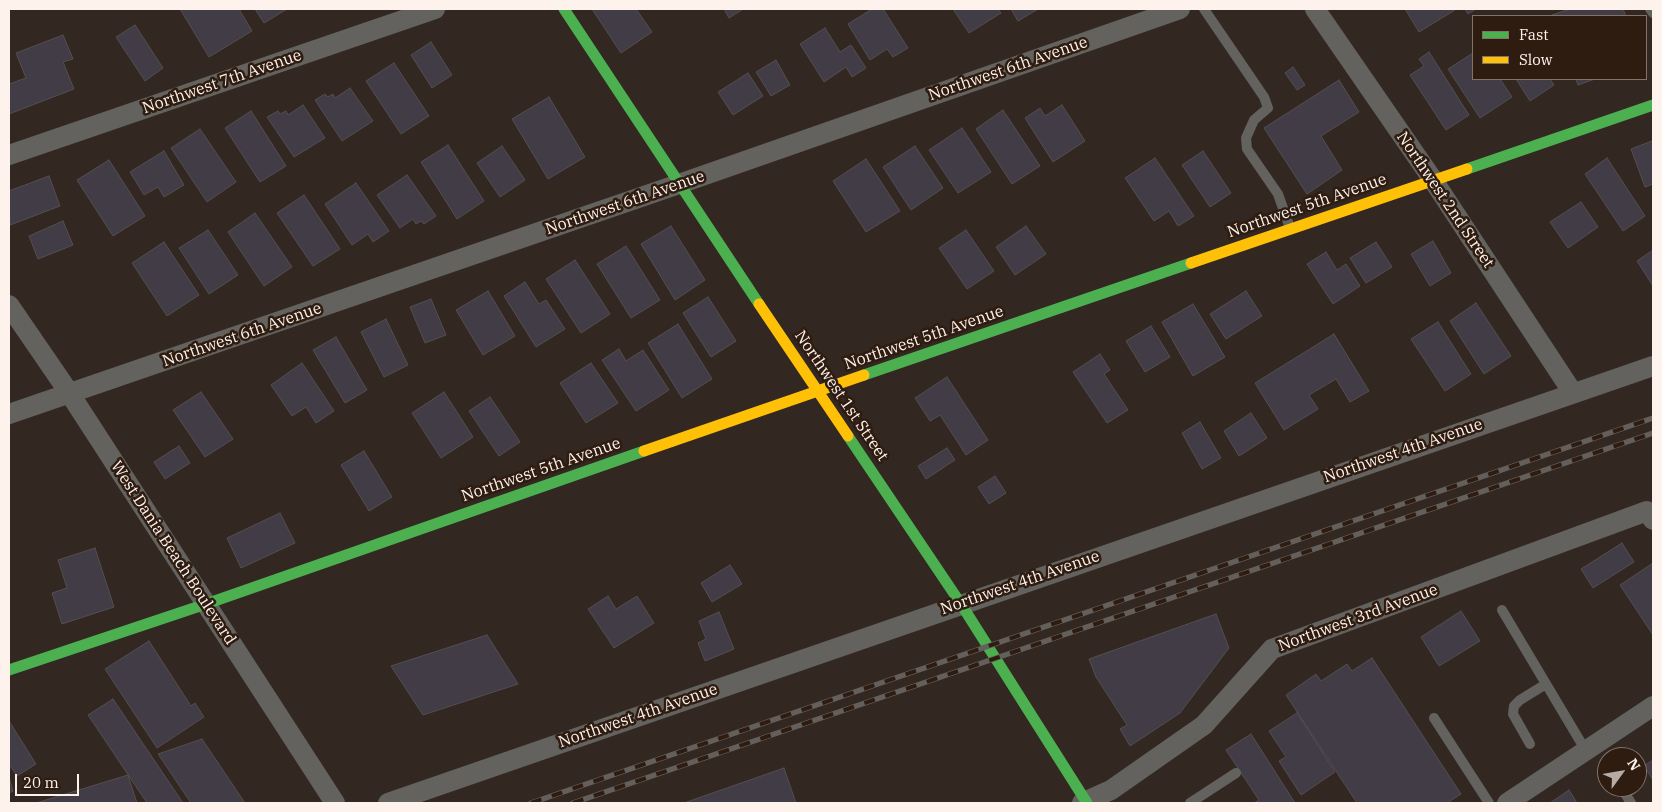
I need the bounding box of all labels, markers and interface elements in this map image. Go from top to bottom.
legend [1472,15,1647,80]
text: Fast [1519,25,1549,44]
street label: Northwest 6th Avenue [926,33,1090,105]
street label: Northwest 7th Avenue [140,46,304,118]
text: Slow [1519,50,1552,69]
street label: Northwest 2nd Street [1392,128,1498,272]
street label: Northwest 6th Avenue [543,167,707,239]
street label: Northwest 5th Avenue [1225,170,1389,242]
street label: Northwest 6th Avenue [160,299,324,371]
street label: Northwest 5th Avenue [842,302,1006,374]
street label: Northwest 1st Street [790,327,892,465]
street label: Northwest 4th Avenue [1321,415,1485,487]
street label: Northwest 5th Avenue [459,434,623,506]
street label: West Dania Beach Boulevard [106,458,240,648]
street label: Northwest 4th Avenue [938,547,1102,619]
street label: Northwest 3rd Avenue [1276,580,1440,656]
street label: Northwest 4th Avenue [556,680,720,752]
north arrow [1597,747,1647,797]
text: N [1623,755,1644,774]
scale bar [18,764,81,796]
text: 20 m [23,773,59,792]

